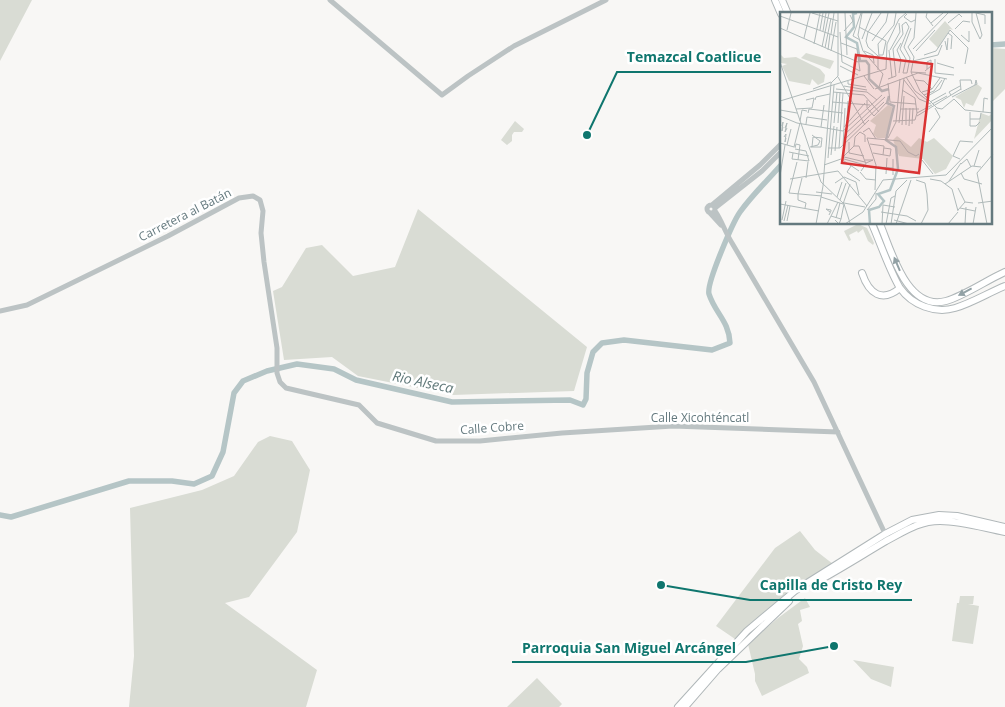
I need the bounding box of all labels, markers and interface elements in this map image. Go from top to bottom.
inset map [780,12,992,225]
callout: Temazcal Coatlicue [617,43,771,72]
text: Temazcal Coatlicue [627,47,761,66]
street label: Carretera al Batán [135,184,234,245]
one-way arrow [893,257,901,271]
one-way arrow [958,288,972,296]
water label: Rio Alseca [391,366,455,397]
street label: Calle Xicohténcatl [651,409,749,426]
street label: Calle Cobre [459,417,525,438]
callout: Capilla de Cristo Rey [750,571,912,600]
text: Capilla de Cristo Rey [760,575,902,594]
callout: Parroquia San Miguel Arcángel [512,633,746,662]
text: Parroquia San Miguel Arcángel [522,638,736,657]

